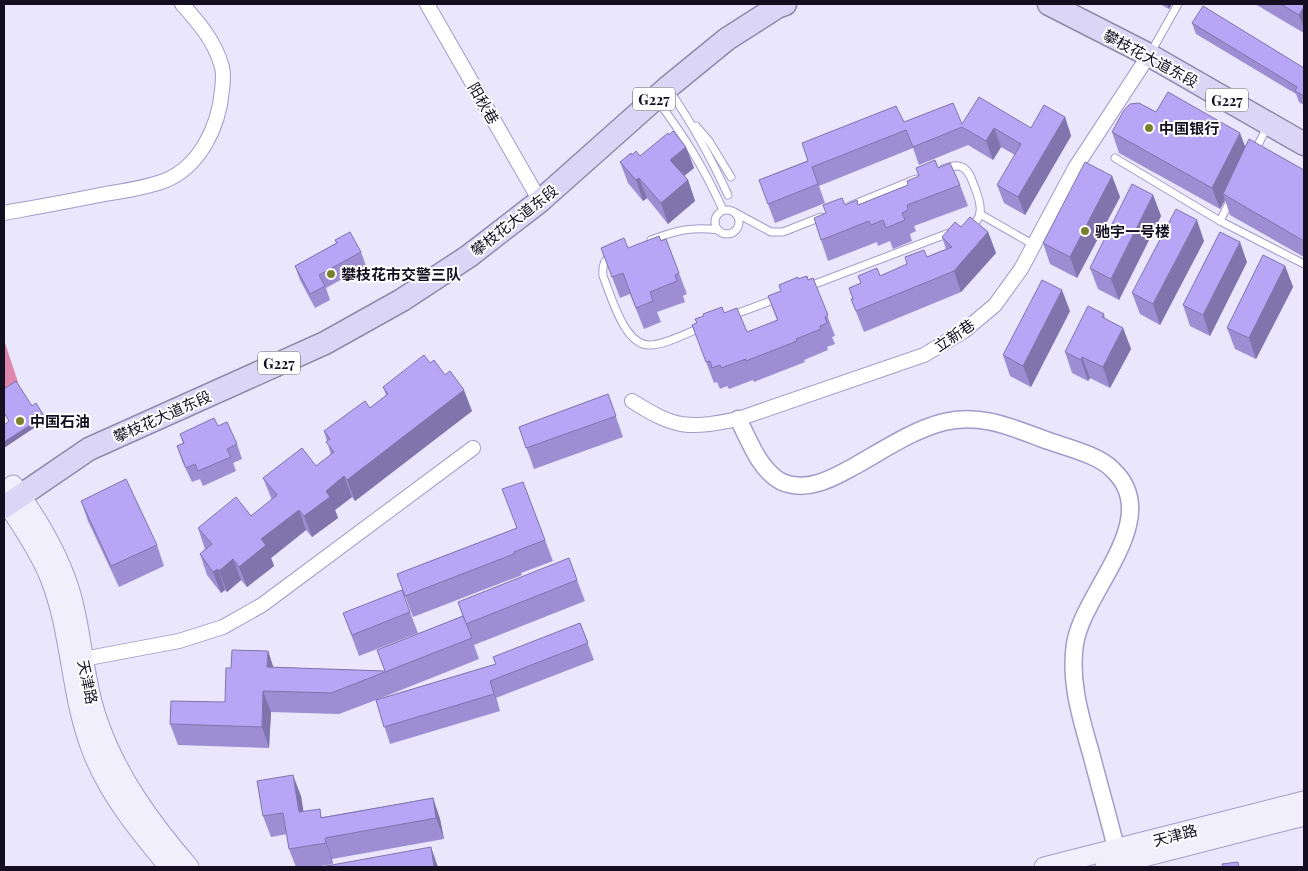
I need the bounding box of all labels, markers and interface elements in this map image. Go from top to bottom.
street label: 攀枝花大道东段 [1100,25,1202,91]
street label: 阳秋巷 [464,79,504,127]
road number: G227 [633,88,675,110]
road number: G227 [1206,88,1248,112]
place label: 中国银行 [1159,118,1219,138]
marker: 中国银行 [1143,122,1155,134]
street label: 攀枝花大道东段 [466,180,562,260]
place label: 驰宇一号楼 [1095,221,1170,241]
marker: 驰宇一号楼 [1079,225,1091,237]
place label: 攀枝花市交警三队 [341,264,461,284]
marker: 攀枝花市交警三队 [325,268,337,280]
street label: 立新巷 [930,314,978,356]
road number: G227 [258,352,300,374]
street label: 攀枝花大道东段 [110,386,214,446]
place label: 中国石油 [30,411,90,431]
marker: 中国石油 [14,415,26,427]
street label: 天津路 [74,658,102,706]
street label: 天津路 [1151,820,1199,850]

